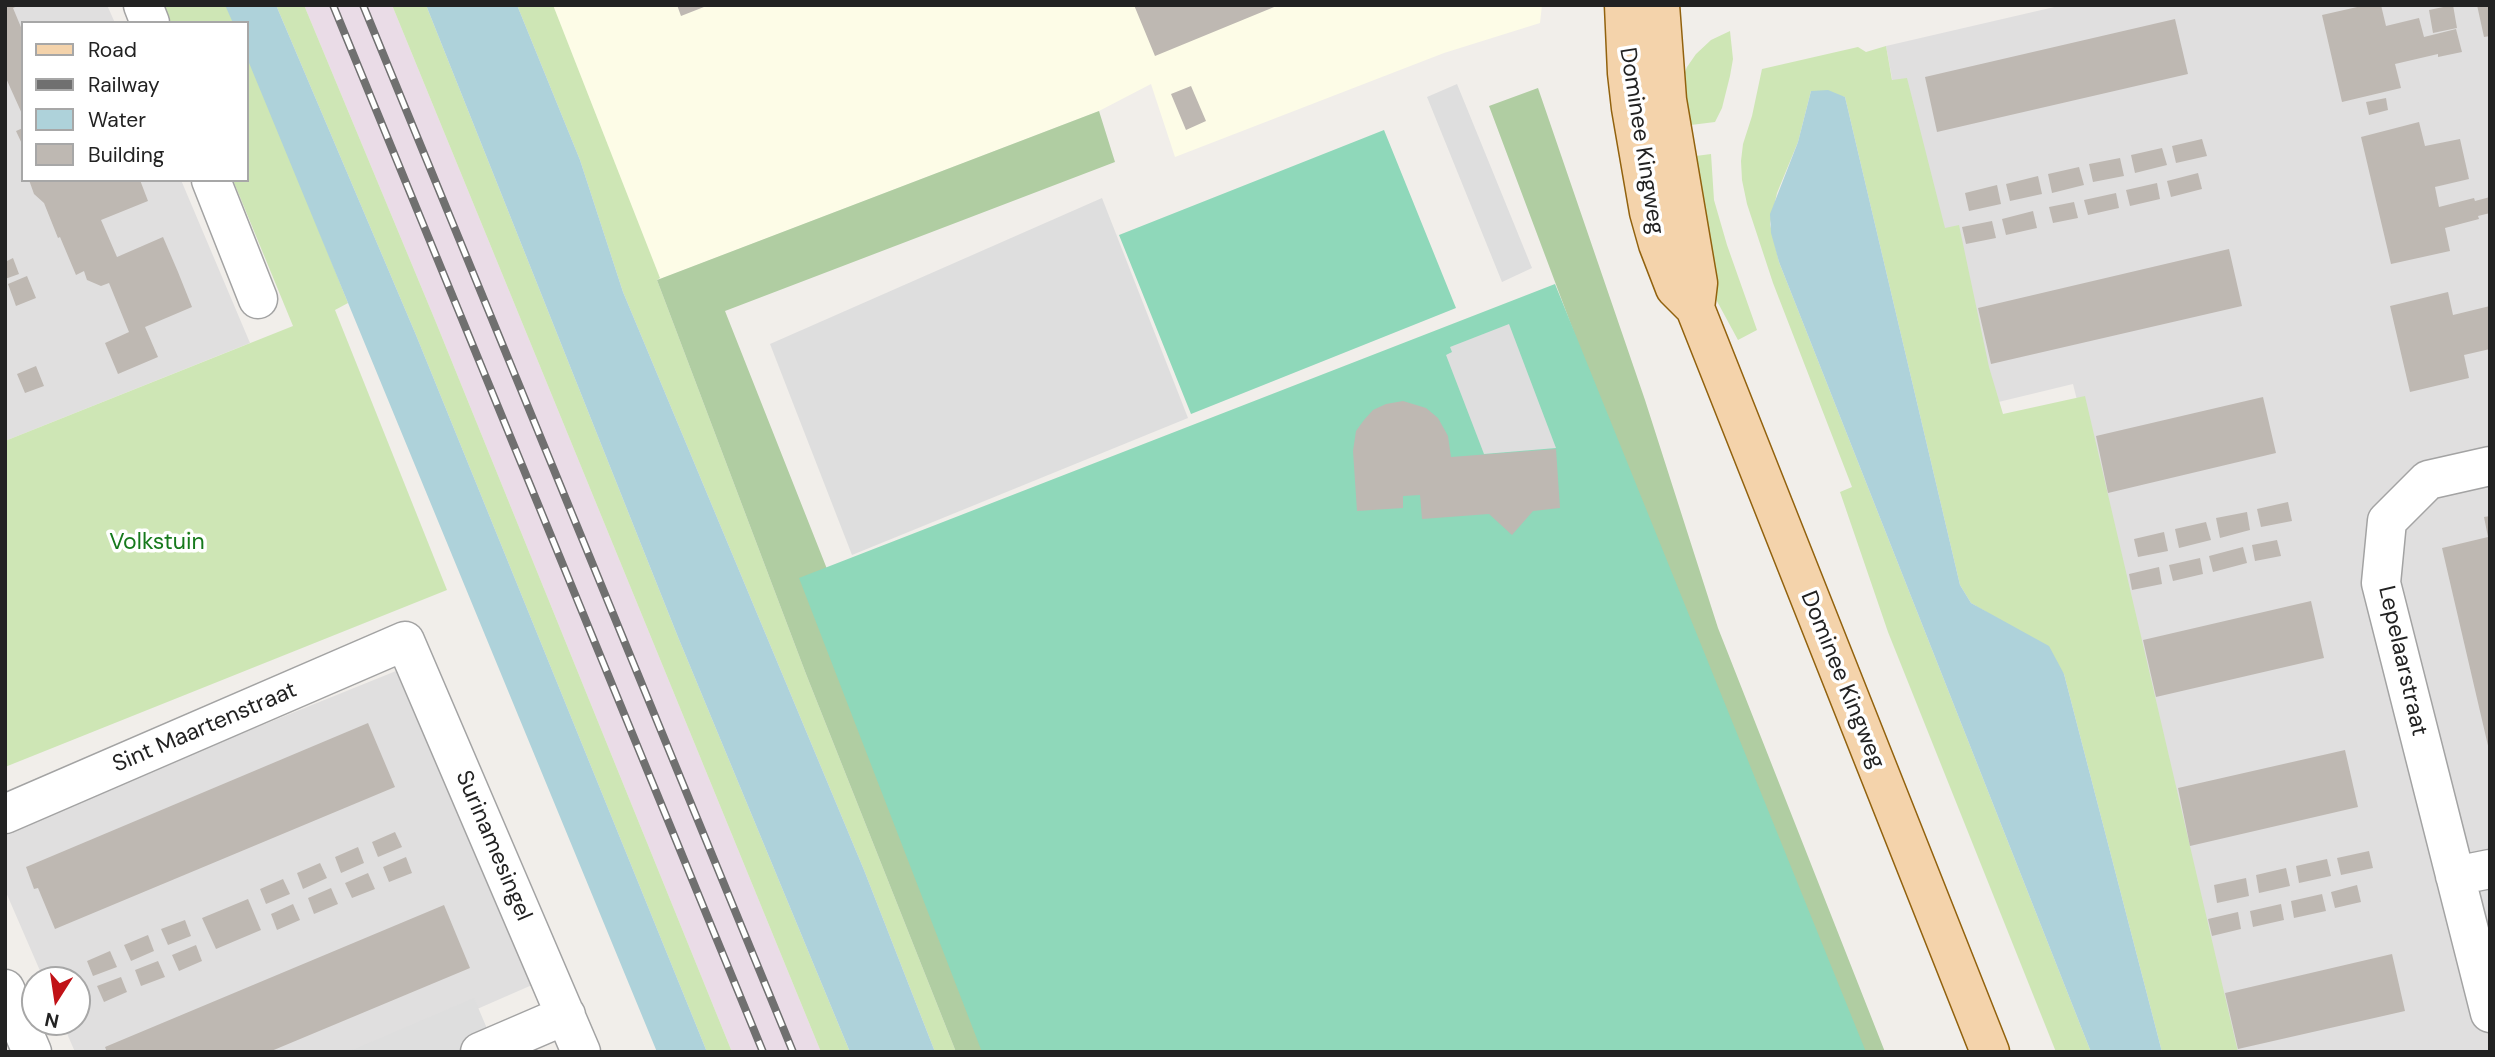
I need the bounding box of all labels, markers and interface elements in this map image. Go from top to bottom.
legend [21,21,248,182]
text: Road [88,36,137,64]
street label: Dominee Kingweg [1613,46,1669,236]
text: Railway [88,71,160,99]
text: Water [88,106,146,134]
text: Building [88,141,164,169]
park label: Volkstuin [109,529,205,557]
street label: Lepelaarstraat [2371,583,2433,739]
street label: Dominee Kingweg [1794,587,1890,773]
street label: Sint Maartenstraat [109,677,301,779]
street label: Surinamesingel [449,767,537,925]
north arrow [21,966,91,1036]
text: N [43,1006,61,1034]

